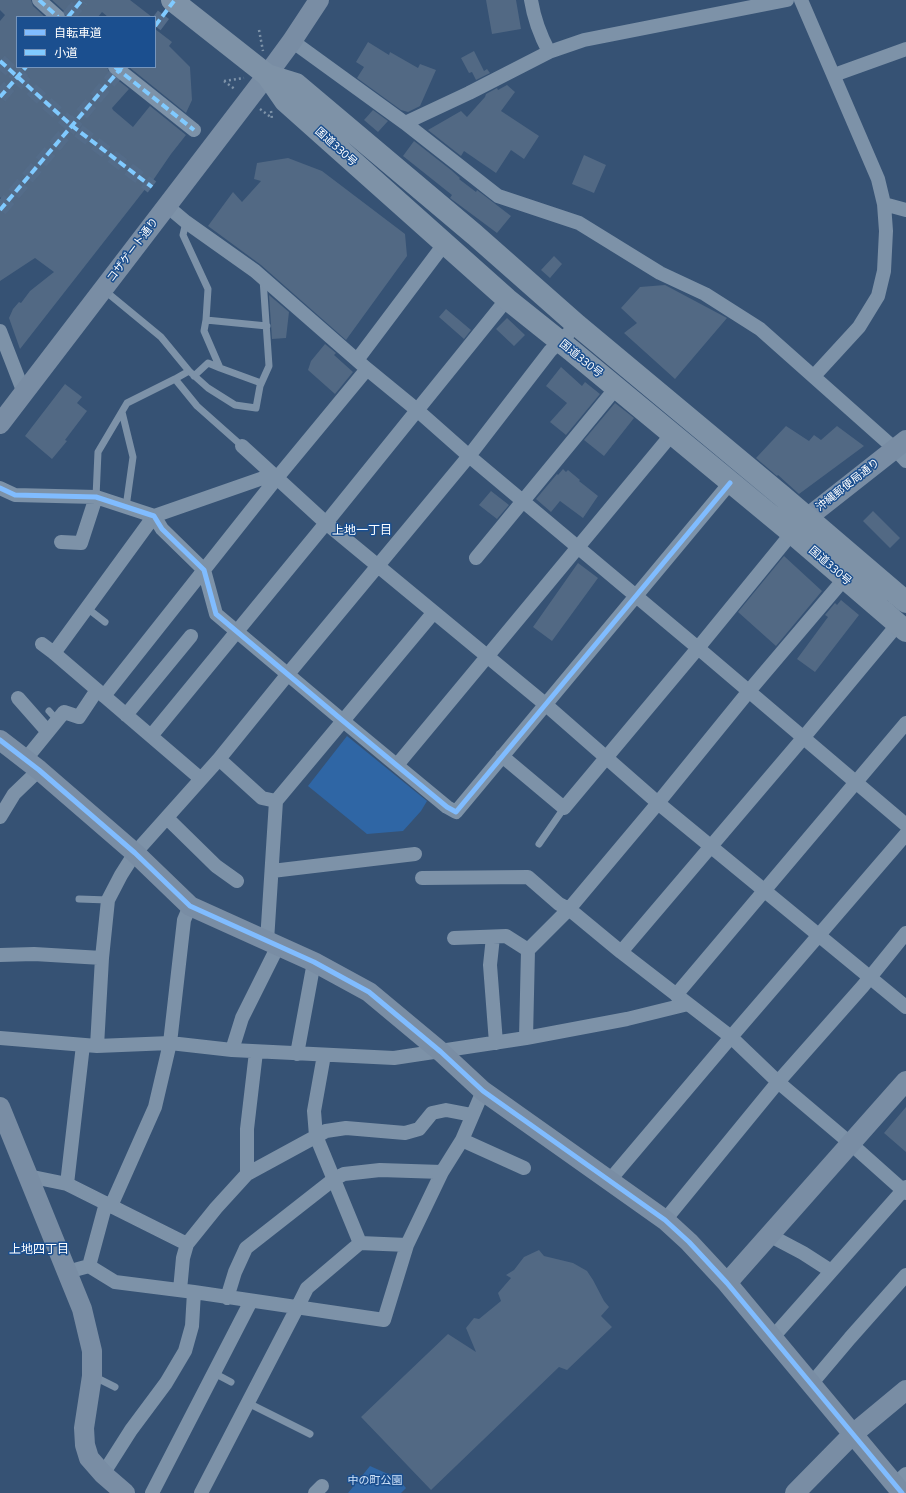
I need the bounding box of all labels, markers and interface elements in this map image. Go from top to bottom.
legend [16,16,156,68]
text: 自転車道 [54,24,102,41]
text: 小道 [54,44,78,61]
street label: 国道330号 [312,125,360,169]
street label: コザゲート通り [105,215,161,285]
street label: 国道330号 [557,338,605,380]
street label: 沖縄郵便局通り [814,456,882,514]
district label: 上地一丁目 [332,524,392,538]
street label: 国道330号 [806,544,854,588]
district label: 上地四丁目 [9,1243,69,1257]
park label: 中の町公園 [348,1474,402,1488]

